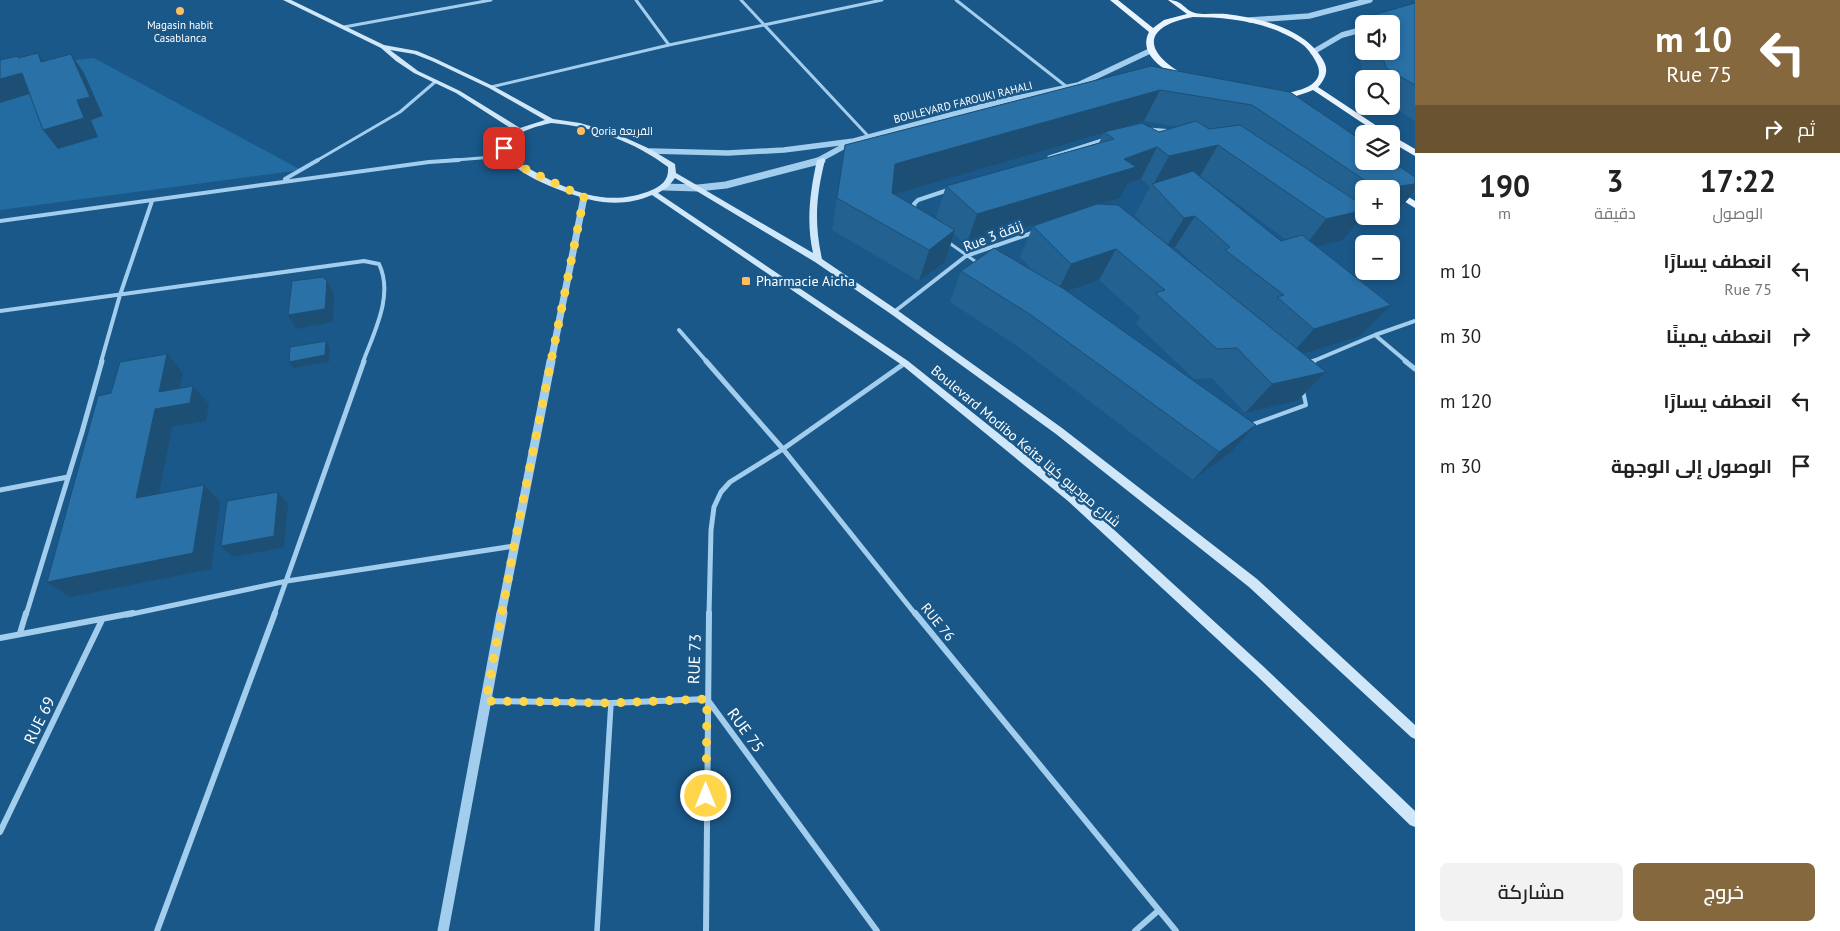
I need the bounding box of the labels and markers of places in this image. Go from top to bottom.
marker: Magasin habit Casablanca [174,5,186,17]
place label: Magasin habit Casablanca [147,18,213,45]
place label: Qoria القريعة [591,124,653,138]
marker: Qoria القريعة [575,125,587,137]
pin [483,127,525,169]
place label: Pharmacie Aicha [756,272,855,290]
marker: Pharmacie Aicha [740,275,752,287]

